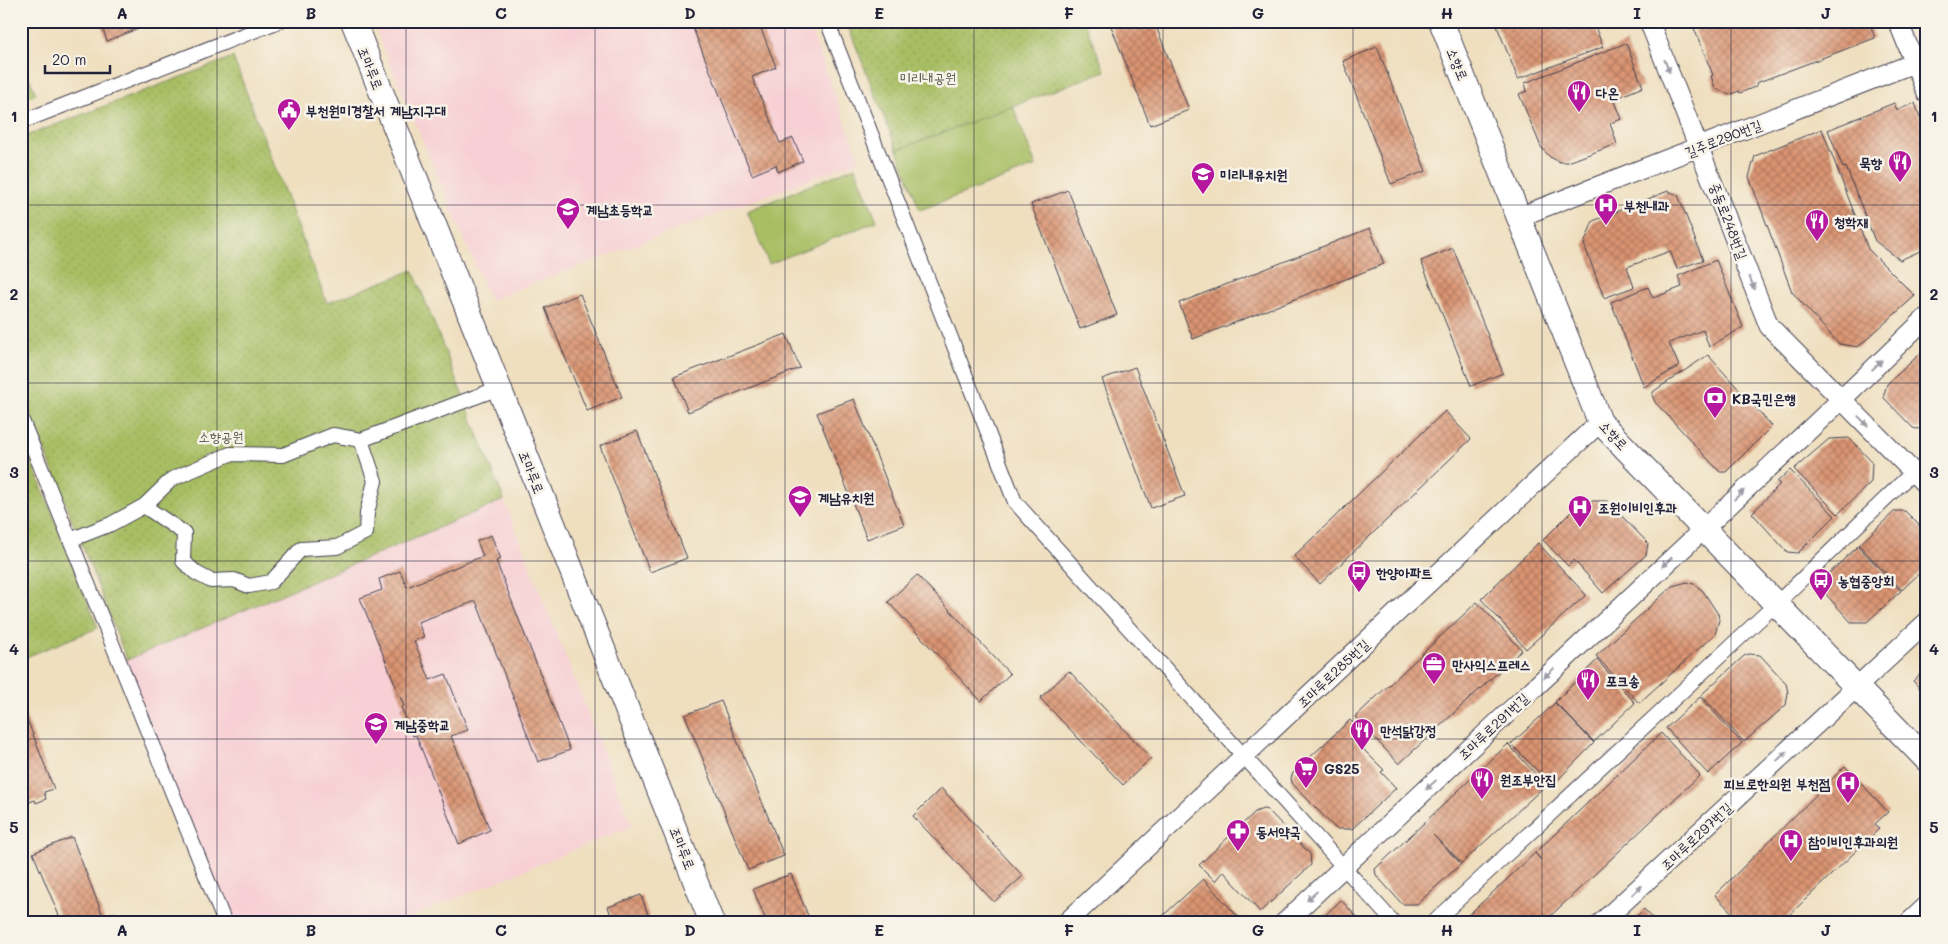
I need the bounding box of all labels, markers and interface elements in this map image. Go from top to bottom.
text: A [116,2,128,23]
text: B [306,2,316,23]
text: C [495,2,507,23]
text: D [684,2,696,23]
text: E [874,2,884,23]
text: F [1064,2,1074,23]
text: G [1252,2,1264,23]
text: H [1441,2,1453,23]
text: I [1633,2,1641,23]
text: J [1821,2,1831,23]
scale bar [45,42,110,74]
street label: 조마루로 [354,44,388,92]
street label: 소향로 [1443,45,1473,83]
text: 20 m [52,49,86,69]
one-way arrow [1664,59,1672,74]
park label: 미리내공원 [900,68,956,87]
restaurant icon: 다온 [1566,79,1592,113]
place label: 다온 [1595,83,1619,102]
public building icon: 부천원미경찰서 계남지구대 [276,97,302,131]
place label: 부천원미경찰서 계남지구대 [306,101,446,120]
text: 1 [10,105,18,126]
text: 1 [1930,105,1938,126]
street label: 길주로290번길 [1682,114,1765,161]
restaurant icon: 묵향 [1887,149,1913,183]
place label: 묵향 [1859,153,1883,172]
school or university icon: 미리내유치원 [1190,161,1216,195]
place label: 미리내유치원 [1220,165,1288,184]
street label: 중동로248번길 [1706,180,1753,263]
hospital icon: 부천내과 [1593,192,1619,226]
school or university icon: 계남초등학교 [555,196,581,230]
place label: 부천내과 [1624,196,1670,215]
place label: 계남초등학교 [586,200,654,219]
restaurant icon: 청학재 [1804,208,1830,242]
place label: 청학재 [1834,212,1869,231]
one-way arrow [1749,276,1757,290]
text: 2 [10,283,19,304]
text: 2 [1930,283,1939,304]
one-way arrow [1871,359,1883,371]
bank icon: KB국민은행 [1702,385,1728,419]
place label: KB국민은행 [1732,389,1796,408]
one-way arrow [1857,415,1869,427]
street label: 소향로 [1596,416,1632,454]
park label: 소향공원 [198,427,244,446]
street label: 조마루로 [515,448,549,496]
text: 3 [9,461,19,482]
text: 3 [1929,461,1939,482]
school or university icon: 계남유치원 [787,484,813,518]
place label: 계남유치원 [818,488,874,507]
one-way arrow [1732,489,1744,501]
hospital icon: 조원이비인후과 [1567,494,1593,528]
place label: 조원이비인후과 [1598,498,1678,517]
one-way arrow [1662,556,1674,568]
bus stop icon: 한양아파트 [1346,559,1372,593]
place label: 한양아파트 [1375,563,1432,582]
bus stop icon: 농협중앙회 [1808,567,1834,601]
place label: 농협중앙회 [1838,571,1894,590]
street label: 조마루로285번길 [1293,634,1374,711]
text: 4 [9,638,19,659]
text: 4 [1929,638,1939,659]
office icon: 만사익스프레스 [1421,651,1447,685]
place label: 만사익스프레스 [1452,655,1531,674]
one-way arrow [1543,667,1555,679]
restaurant icon: 포크송 [1575,667,1601,701]
place label: 포크송 [1606,671,1640,690]
street label: 조마루로291번길 [1454,688,1533,764]
school or university icon: 계남중학교 [363,711,389,745]
place label: 계남중학교 [394,715,450,734]
restaurant icon: 만석닭강정 [1349,717,1375,751]
place label: 만석닭강정 [1380,721,1436,740]
one-way arrow [1776,750,1788,762]
supermarket icon: GS25 [1293,755,1319,789]
place label: GS25 [1324,759,1360,778]
restaurant icon: 원조부안집 [1469,766,1495,800]
place label: 원조부안집 [1500,770,1556,789]
hospital icon: 피브로한의원 부천점 [1835,770,1861,804]
place label: 피브로한의원 부천점 [1724,774,1831,793]
one-way arrow [1425,779,1437,791]
street label: 조마루로297번길 [1656,797,1736,874]
text: 5 [9,816,19,837]
text: 5 [1929,816,1939,837]
pharmacy icon: 동서약국 [1225,818,1251,852]
place label: 동서약국 [1256,822,1301,841]
street label: 조마루로 [666,824,700,872]
hospital icon: 참이비인후과의원 [1778,828,1804,862]
place label: 참이비인후과의원 [1808,832,1898,851]
one-way arrow [1631,884,1643,896]
one-way arrow [1307,890,1319,902]
text: A [116,919,128,940]
text: B [306,919,316,940]
text: C [495,919,507,940]
text: D [684,919,696,940]
text: E [874,919,884,940]
text: F [1064,919,1074,940]
text: G [1252,919,1264,940]
text: H [1441,919,1453,940]
text: I [1633,919,1641,940]
text: J [1821,919,1831,940]

